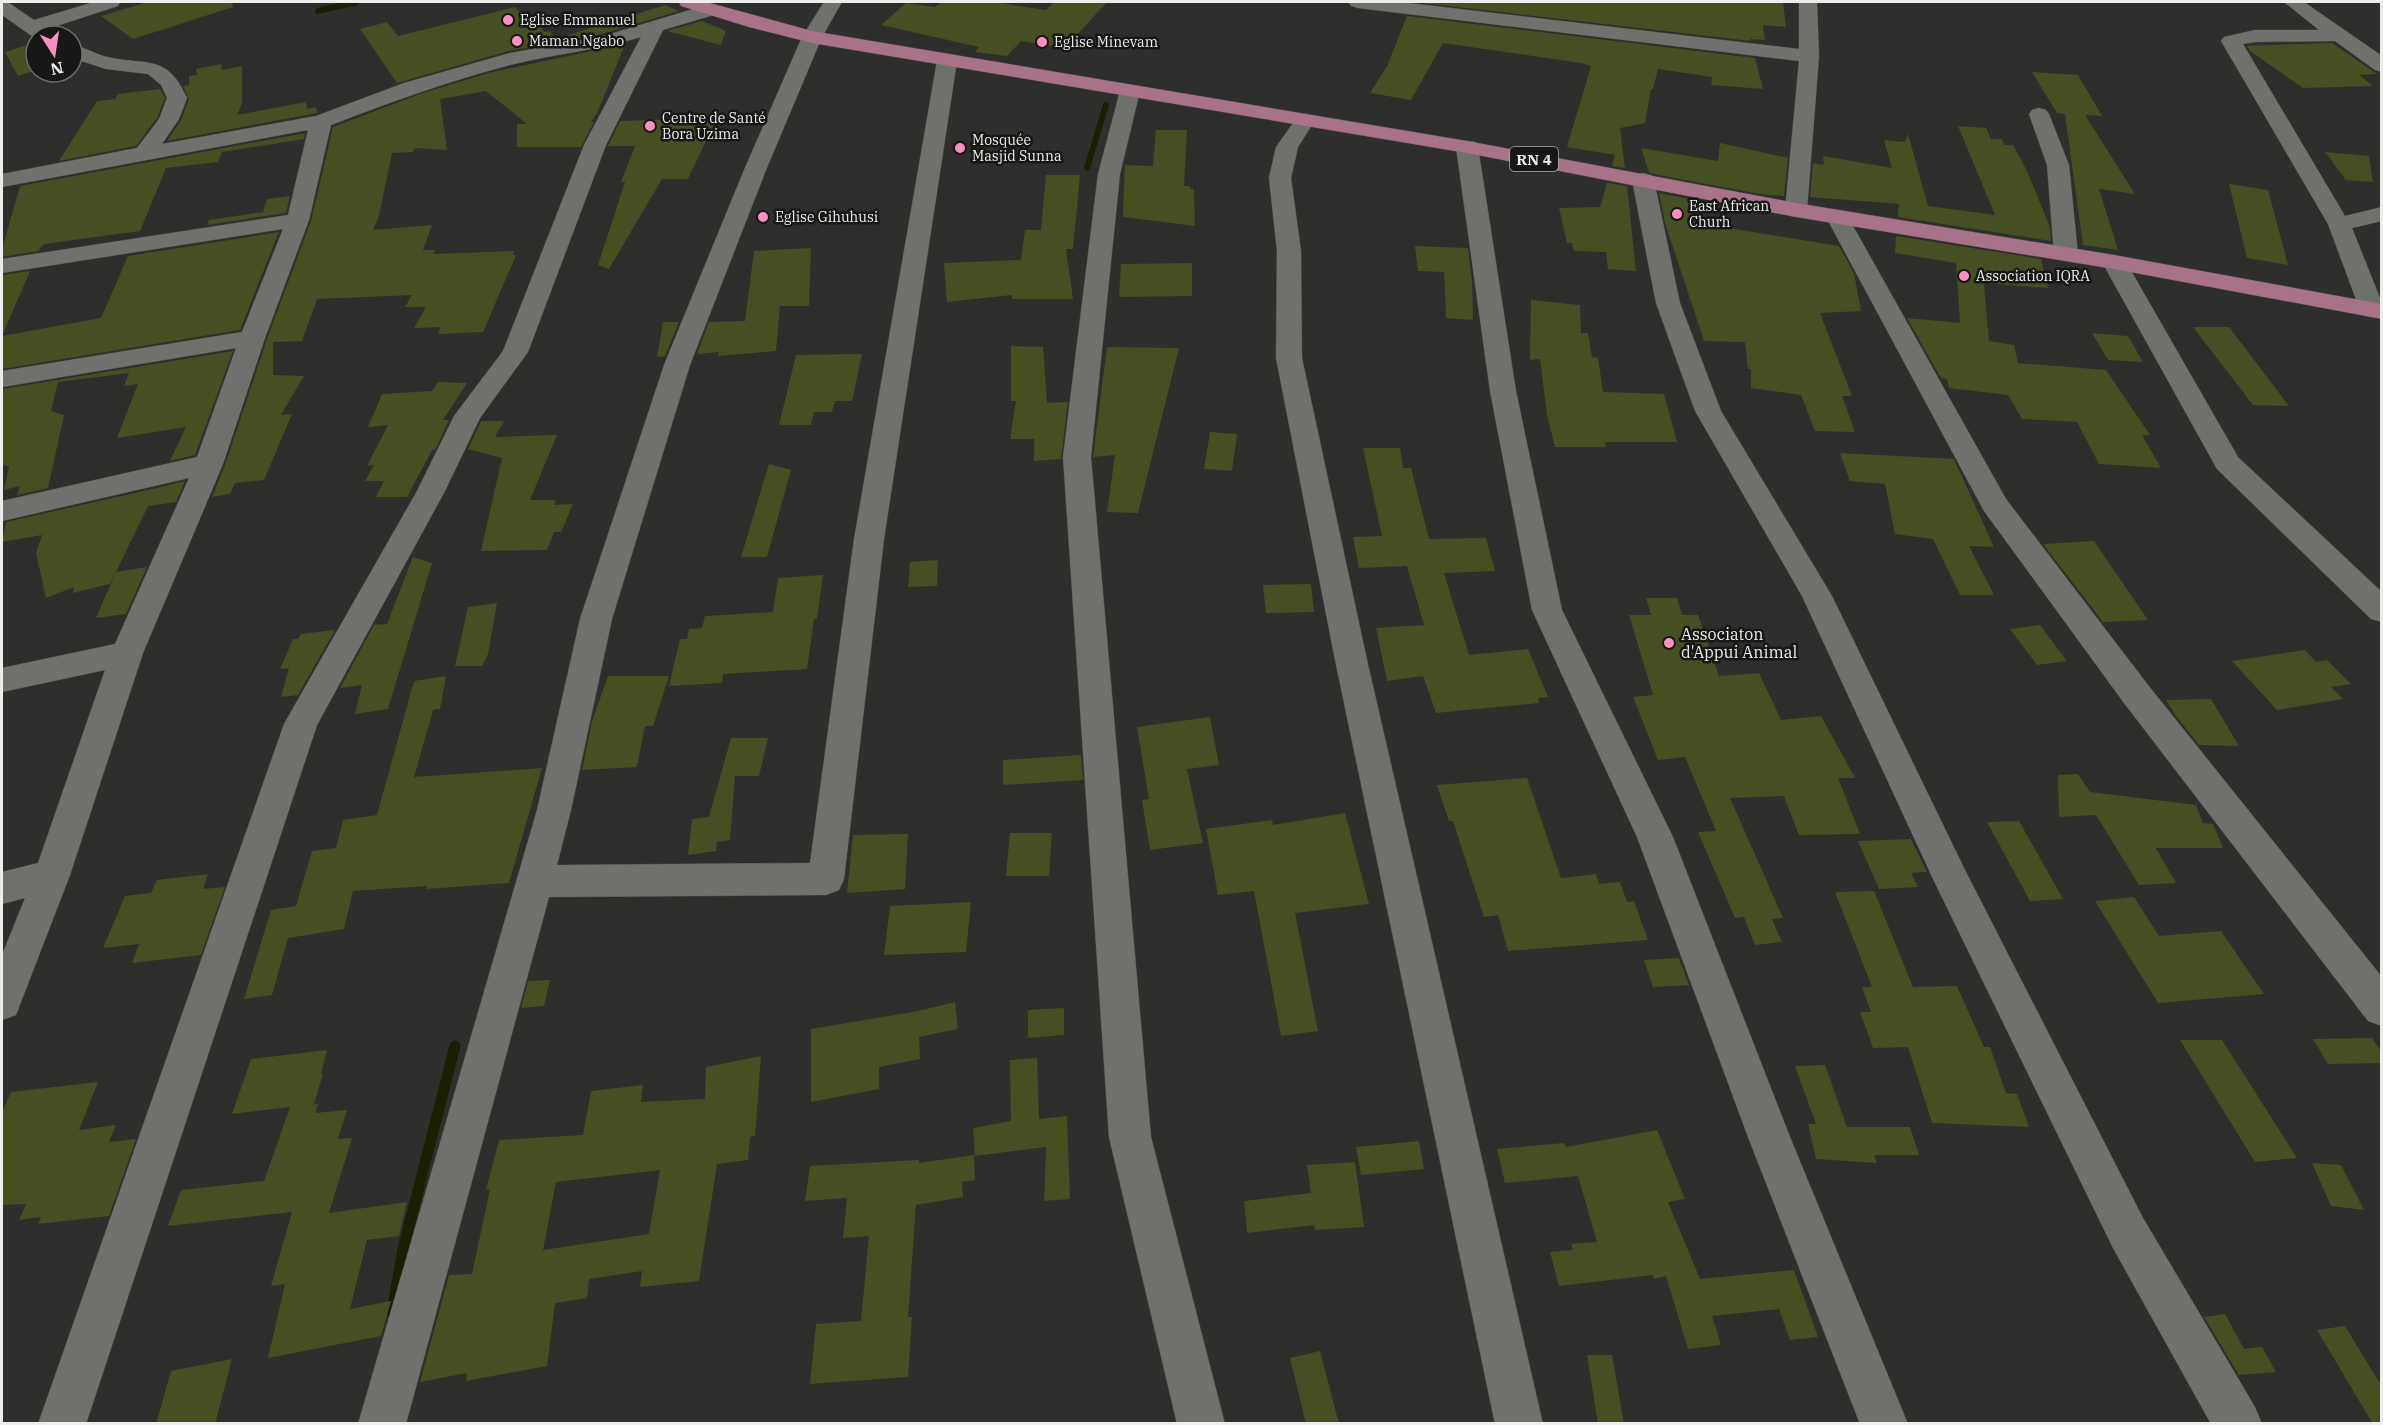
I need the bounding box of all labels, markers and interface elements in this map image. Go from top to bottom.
place label: Eglise Emmanuel [520,11,635,29]
marker: Eglise Emmanuel [501,13,515,27]
north arrow [24,24,84,84]
place label: Maman Ngabo [529,32,624,50]
place label: Eglise Minevam [1054,33,1158,51]
marker: Maman Ngabo [510,34,524,48]
marker: Eglise Minevam [1035,35,1049,49]
text: N [49,58,65,80]
place label: Centre de Santé Bora Uzima [662,109,766,143]
marker: Centre de Santé Bora Uzima [643,119,657,133]
place label: Mosquée Masjid Sunna [972,131,1062,165]
marker: Mosquée Masjid Sunna [953,141,967,155]
road number: RN 4 [1510,147,1558,171]
place label: East African Churh [1689,197,1769,231]
marker: East African Churh [1670,207,1684,221]
place label: Eglise Gihuhusi [775,208,878,226]
marker: Eglise Gihuhusi [756,210,770,224]
place label: Association IQRA [1976,267,2090,285]
marker: Association IQRA [1957,269,1971,283]
place label: Associaton d'Appui Animal [1681,624,1797,662]
marker: Associaton d'Appui Animal [1662,636,1676,650]

